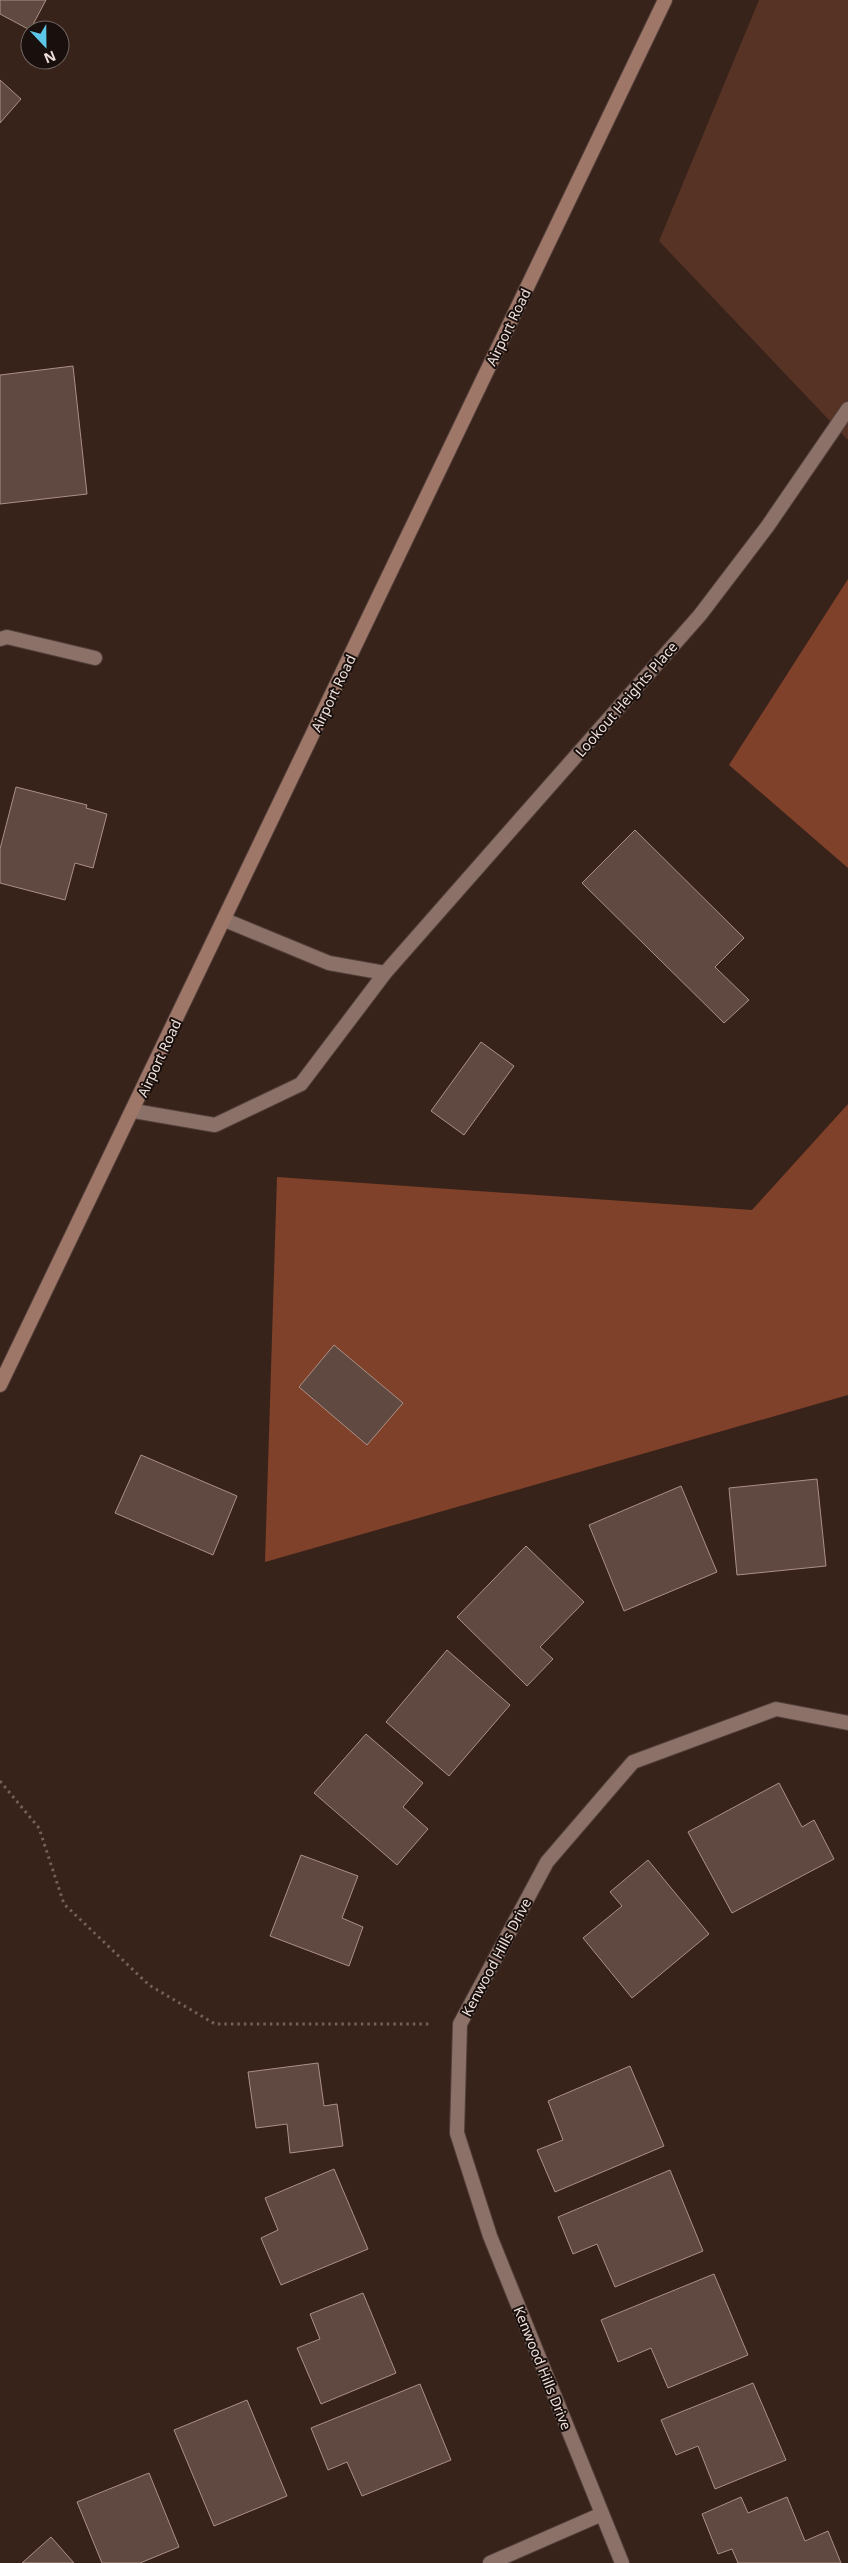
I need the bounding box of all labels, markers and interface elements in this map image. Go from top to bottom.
north arrow [20,20,70,70]
text: N [41,47,59,68]
street label: Airport Road [481,285,535,369]
street label: Lookout Heights Place [571,637,681,761]
street label: Airport Road [306,651,360,735]
street label: Airport Road [133,1016,185,1100]
street label: Kenwood Hills Drive [457,1894,535,2020]
street label: Kenwood Hills Drive [510,2303,576,2433]

